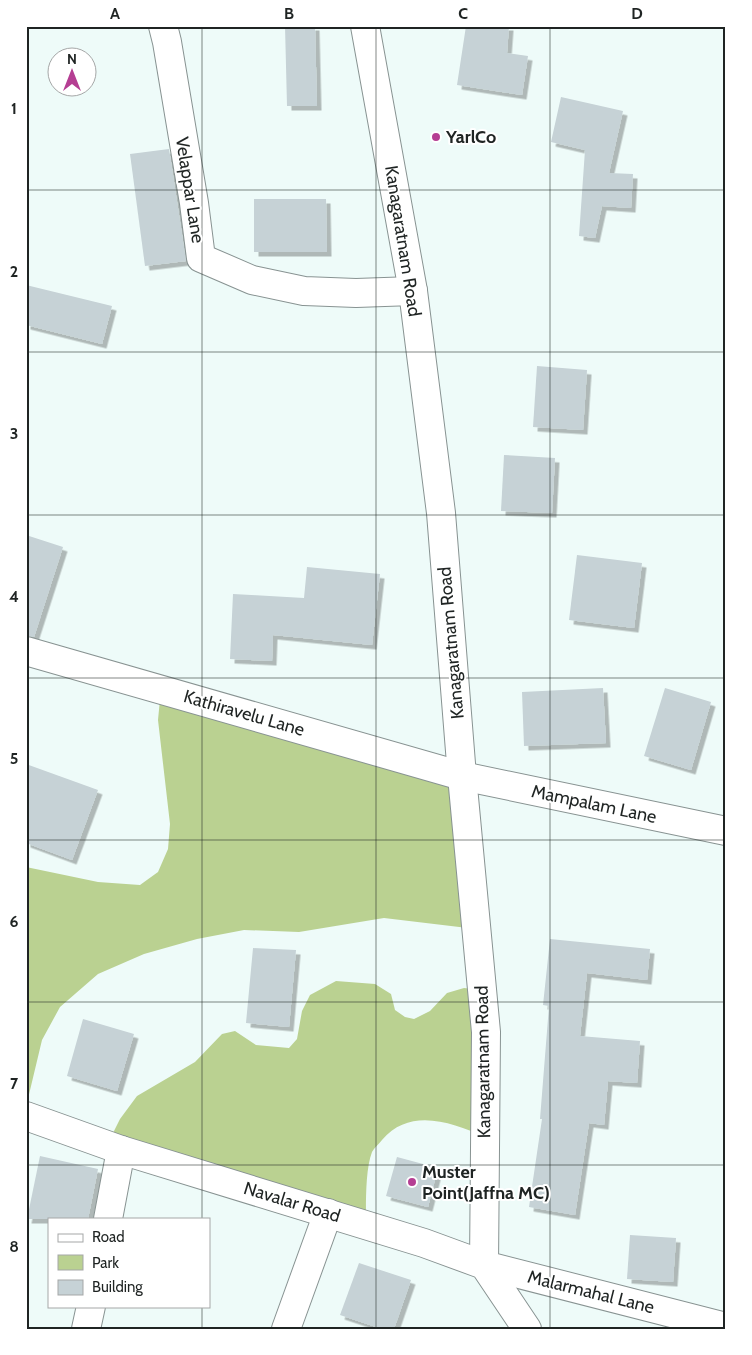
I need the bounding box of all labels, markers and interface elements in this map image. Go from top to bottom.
text: A [110,4,120,23]
text: B [284,4,294,23]
text: C [458,4,468,23]
text: D [631,4,643,23]
north arrow [48,48,98,98]
text: N [67,50,77,68]
text: 1 [11,99,17,118]
place label: YarlCo [445,126,496,148]
marker: YarlCo [430,131,442,143]
street label: Velappar Lane [171,135,209,245]
street label: Kanagaratnam Road [380,164,426,318]
text: 2 [10,262,18,281]
text: 3 [10,424,18,443]
street label: Kanagaratnam Road [433,566,469,720]
text: 4 [9,587,19,606]
street label: Kathiravelu Lane [181,685,307,741]
text: 5 [10,749,18,768]
street label: Mampalam Lane [529,780,659,828]
text: 6 [10,912,19,931]
street label: Kanagaratnam Road [471,985,495,1139]
text: 7 [10,1074,19,1093]
place label: Muster Point(Jaffna MC) [422,1161,550,1204]
marker: Muster Point(Jaffna MC) [406,1176,418,1188]
street label: Navalar Road [241,1177,343,1227]
legend [48,1218,210,1308]
text: Road [92,1228,125,1246]
text: 8 [9,1237,19,1256]
text: Park [92,1254,119,1272]
street label: Malarmahal Lane [525,1266,657,1318]
text: Building [92,1278,143,1296]

